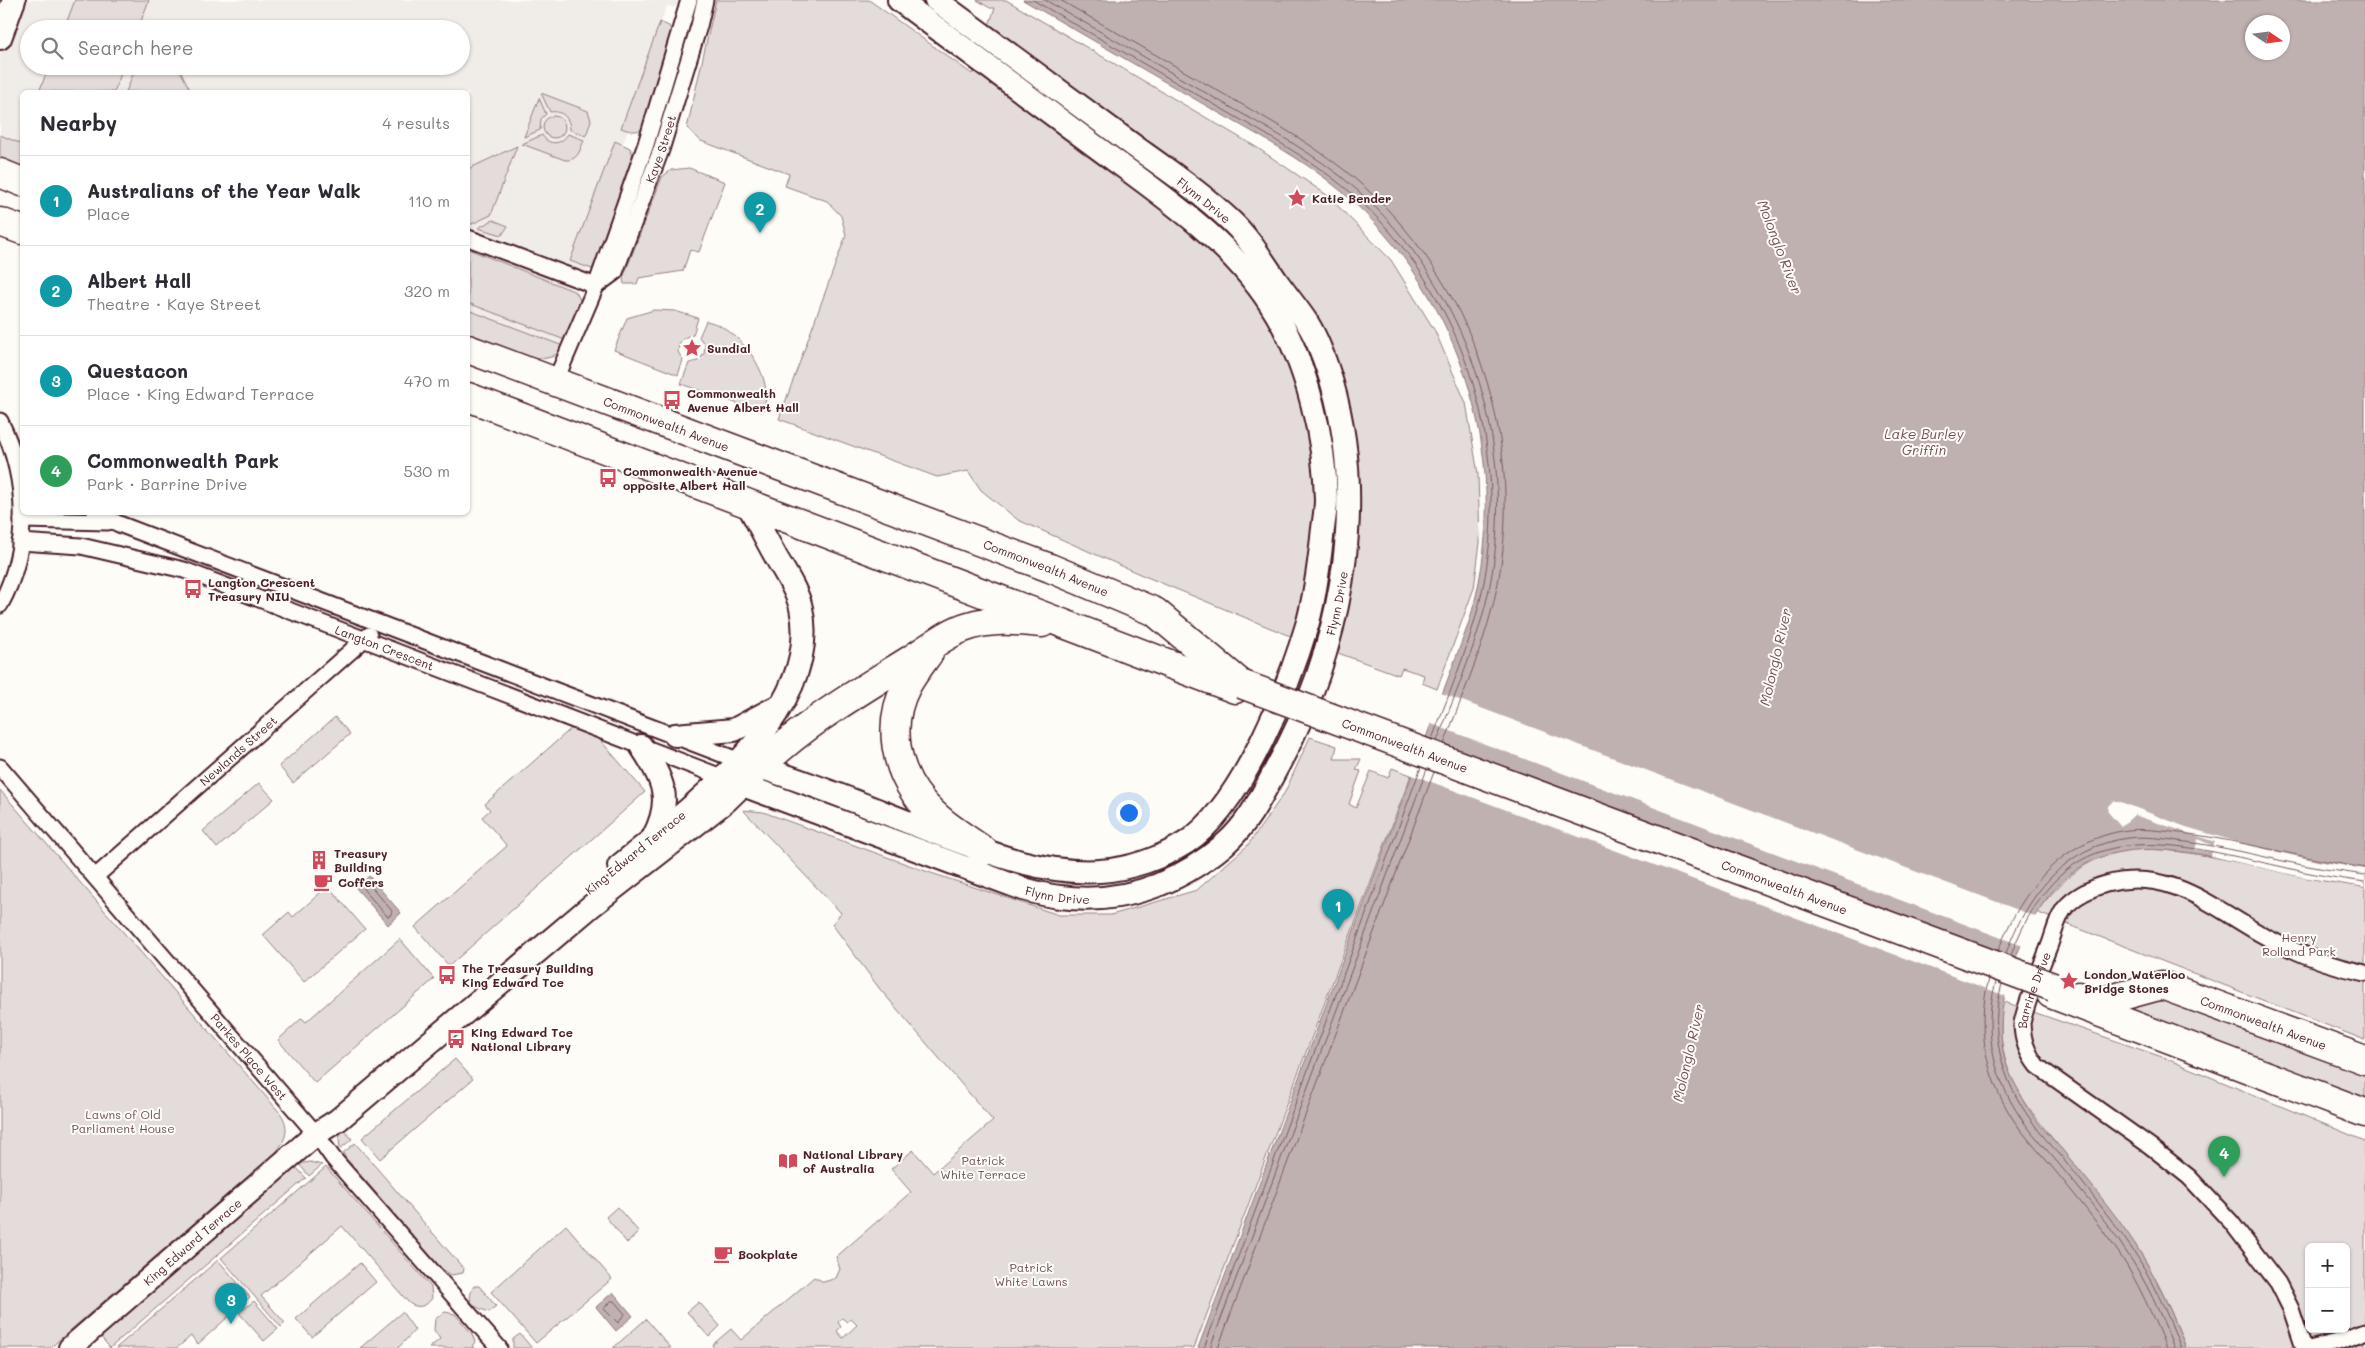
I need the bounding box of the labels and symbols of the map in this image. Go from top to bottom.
north arrow [2245,15,2290,60]
street label: Kaye Street [641,113,679,185]
street label: Flynn Drive [1174,173,1234,227]
place icon: Katie Bender [1286,187,1308,209]
place label: Katie Bender [1312,190,1391,206]
pin: 2 [744,192,776,233]
water label: Molonglo River [1753,197,1807,297]
place icon: Sundial [681,337,703,359]
place label: Sundial [707,340,751,356]
place label: Commonwealth Avenue Albert Hall [687,385,799,415]
bus stop icon: Commonwealth Avenue Albert Hall [661,389,683,411]
street label: Commonwealth Avenue [601,393,732,455]
water label: Lake Burley Griffin [1884,424,1964,459]
place label: Commonwealth Avenue opposite Albert Hall [623,463,758,493]
bus stop icon: Commonwealth Avenue opposite Albert Hall [597,467,619,489]
street label: Commonwealth Avenue [981,536,1111,600]
street label: Flynn Drive [1322,570,1351,637]
place label: Langton Crescent Treasury NIU [208,574,315,604]
bus stop icon: Langton Crescent Treasury NIU [182,578,204,600]
water label: Molonglo River [1755,606,1795,708]
street label: Langton Crescent [333,621,436,674]
street label: Newlands Street [196,712,280,789]
street label: Commonwealth Avenue [1340,714,1470,776]
your location [1116,800,1142,826]
street label: King Edward Terrace [581,806,689,898]
place label: Treasury Building [334,845,388,875]
building icon: Treasury Building [308,849,330,871]
street label: Commonwealth Avenue [1719,856,1850,918]
cafe icon: Coffers [312,871,334,893]
place label: Coffers [338,874,384,890]
street label: Flynn Drive [1023,882,1090,907]
pin: 1 [1322,889,1354,930]
park label: Henry Rolland Park [2262,929,2336,959]
street label: Barrine Drive [2014,949,2054,1029]
place label: The Treasury Building King Edward Tce [462,960,593,990]
bus stop icon: The Treasury Building King Edward Tce [436,964,458,986]
place label: London Waterloo Bridge Stones [2084,966,2185,996]
place icon: London Waterloo Bridge Stones [2058,970,2080,992]
street label: Commonwealth Avenue [2198,992,2329,1053]
water label: Molonglo River [1668,1002,1708,1104]
street label: Parkes Place West [207,1010,291,1103]
place label: King Edward Tce National Library [471,1024,573,1054]
bus stop icon: King Edward Tce National Library [445,1028,467,1050]
park label: Lawns of Old Parliament House [71,1106,175,1136]
pin: 4 [2208,1136,2240,1177]
place label: National Library of Australia [803,1146,903,1176]
library icon: National Library of Australia [777,1150,799,1172]
park label: Patrick White Terrace [940,1152,1026,1182]
street label: King Edward Terrace [140,1194,245,1289]
cafe icon: Bookplate [712,1243,734,1265]
place label: Bookplate [738,1246,798,1262]
park label: Patrick White Lawns [994,1259,1068,1289]
pin: 3 [215,1283,247,1324]

